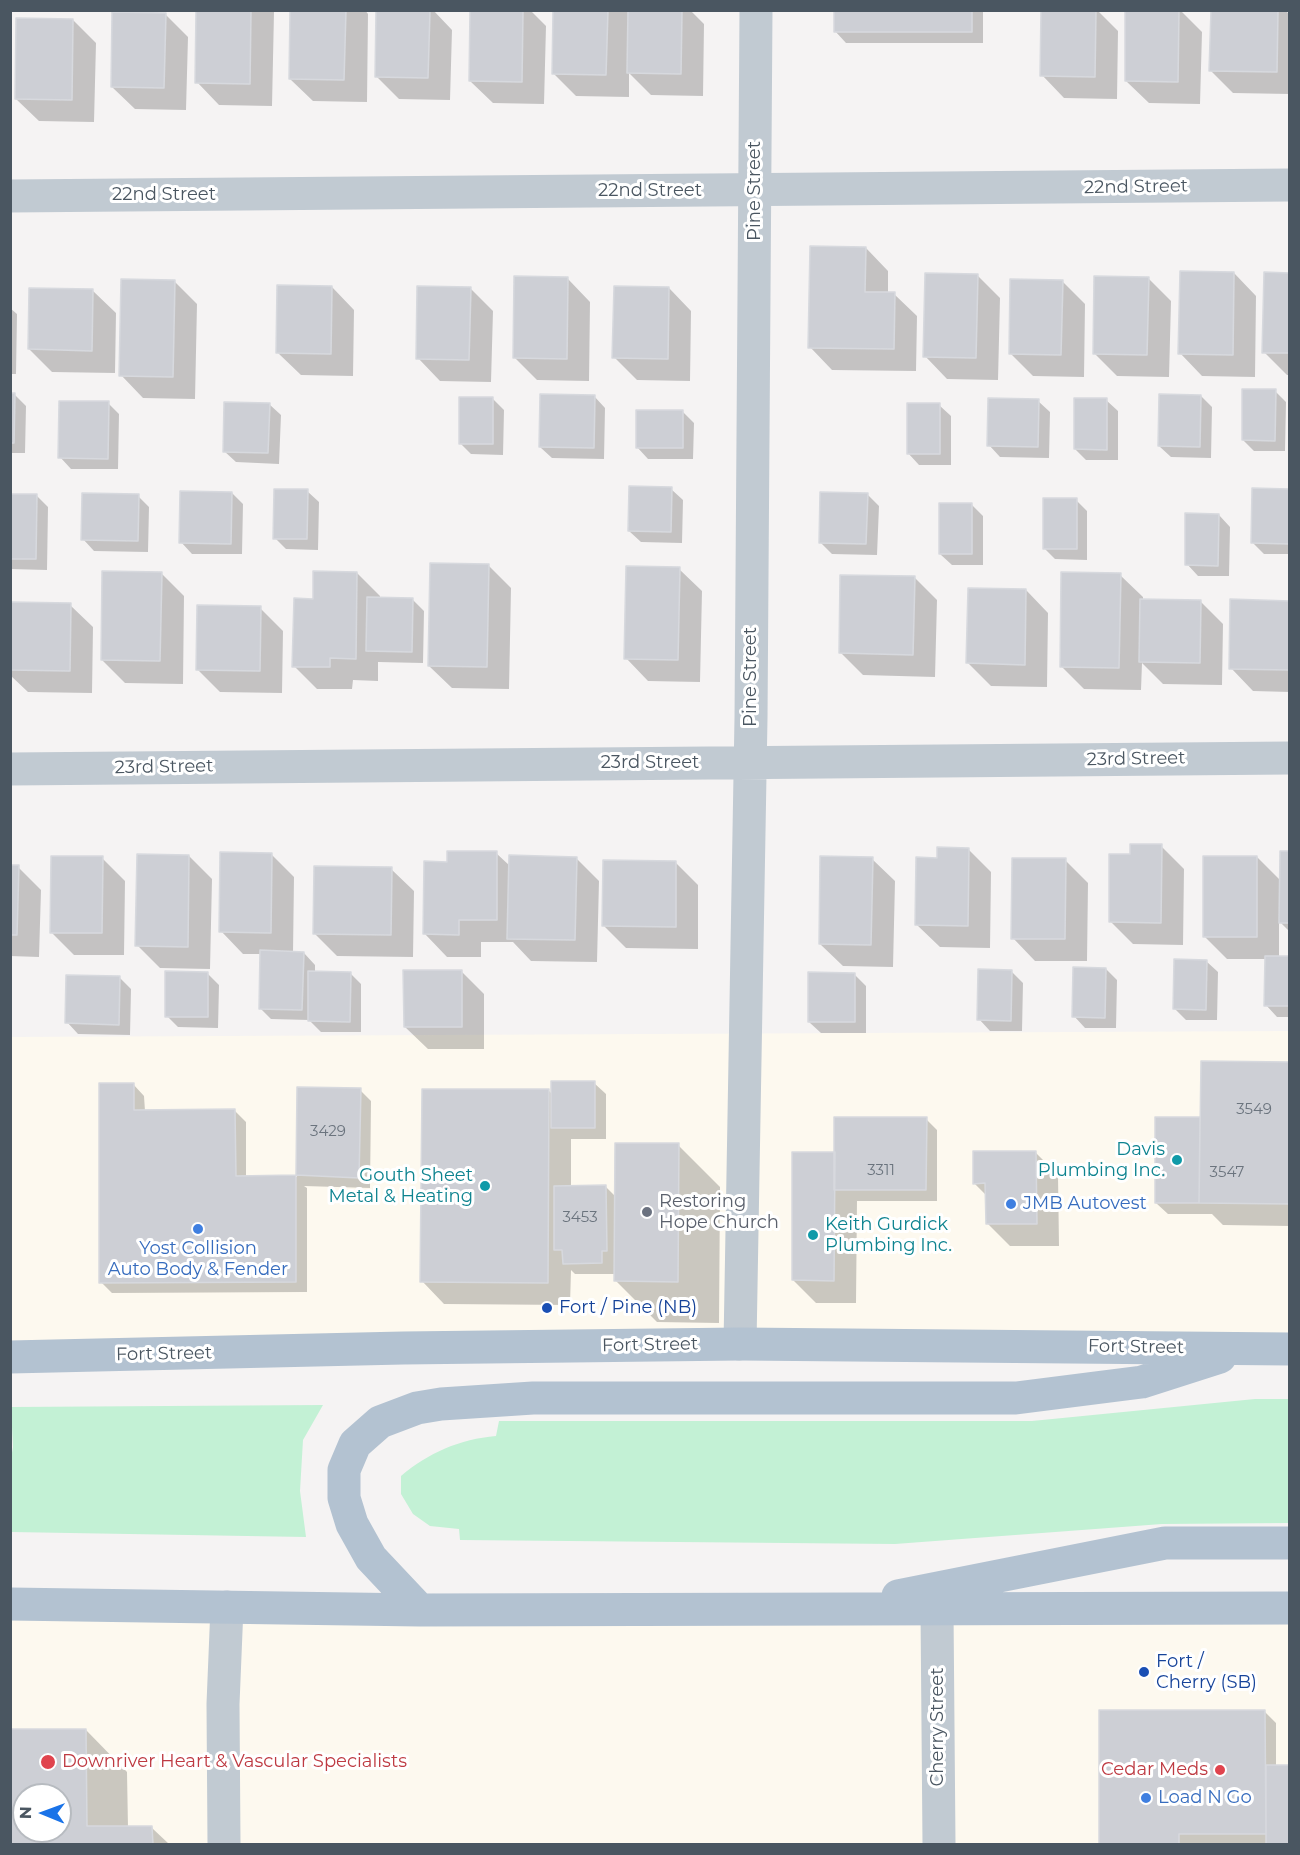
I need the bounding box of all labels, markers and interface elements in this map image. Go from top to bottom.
street label: Pine Street [744,141,766,241]
street label: 22nd Street [1084,175,1188,199]
street label: 22nd Street [598,180,702,202]
street label: 22nd Street [112,184,216,206]
street label: Pine Street [740,627,762,727]
street label: 23rd Street [1086,747,1186,771]
street label: 23rd Street [601,752,699,774]
street label: 23rd Street [114,755,214,779]
house number: 3549 [1236,1101,1272,1119]
house number: 3429 [310,1123,346,1141]
place label: Davis Plumbing Inc. [1038,1139,1165,1182]
marker: Davis Plumbing Inc. [1170,1153,1184,1167]
house number: 3311 [867,1162,895,1180]
house number: 3547 [1210,1164,1244,1182]
place label: Gouth Sheet Metal & Heating [329,1165,473,1208]
marker: Gouth Sheet Metal & Heating [478,1179,492,1193]
place label: Restoring Hope Church [659,1191,779,1234]
place label: JMB Autovest [1023,1193,1147,1215]
marker: JMB Autovest [1004,1197,1018,1211]
marker: Restoring Hope Church [640,1205,654,1219]
house number: 3453 [562,1209,598,1227]
place label: Keith Gurdick Plumbing Inc. [825,1214,952,1256]
marker: Yost Collision Auto Body & Fender [191,1222,205,1236]
marker: Keith Gurdick Plumbing Inc. [806,1228,820,1242]
place label: Yost Collision Auto Body & Fender [108,1238,288,1280]
place label: Fort / Pine (NB) [559,1297,697,1319]
marker: Fort / Pine (NB) [540,1301,554,1315]
street label: Fort Street [602,1333,698,1357]
street label: Fort Street [1088,1335,1184,1359]
street label: Fort Street [116,1342,212,1366]
place label: Fort / Cherry (SB) [1156,1651,1257,1694]
marker: Fort / Cherry (SB) [1137,1665,1151,1679]
street label: Cherry Street [927,1668,949,1786]
place label: Downriver Heart & Vascular Specialists [62,1751,407,1773]
marker: Downriver Heart & Vascular Specialists [39,1753,57,1771]
place label: Cedar Meds [1101,1759,1208,1781]
marker: Cedar Meds [1213,1763,1227,1777]
north arrow [12,1783,72,1843]
place label: Load N Go [1158,1787,1252,1809]
marker: Load N Go [1139,1791,1153,1805]
text: N [16,1806,35,1819]

